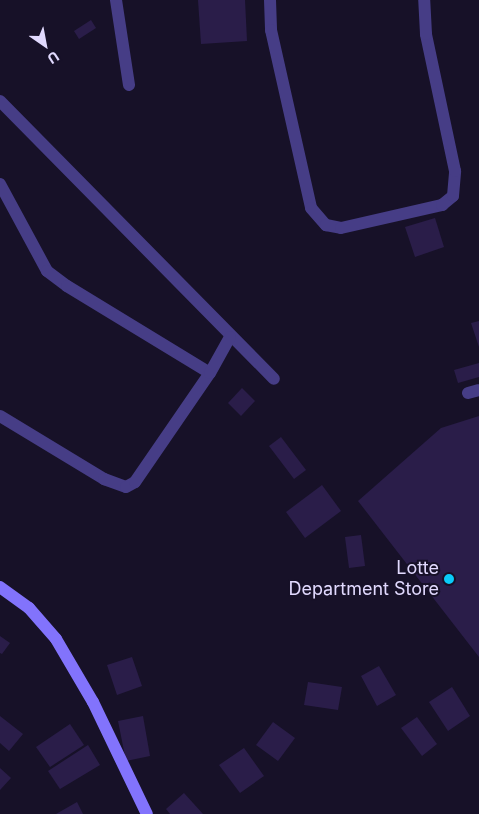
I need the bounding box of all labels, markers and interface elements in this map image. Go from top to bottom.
north arrow [20,20,70,70]
text: U [45,48,62,68]
place label: Lotte Department Store [288,558,439,600]
marker: Lotte Department Store [443,573,455,585]

